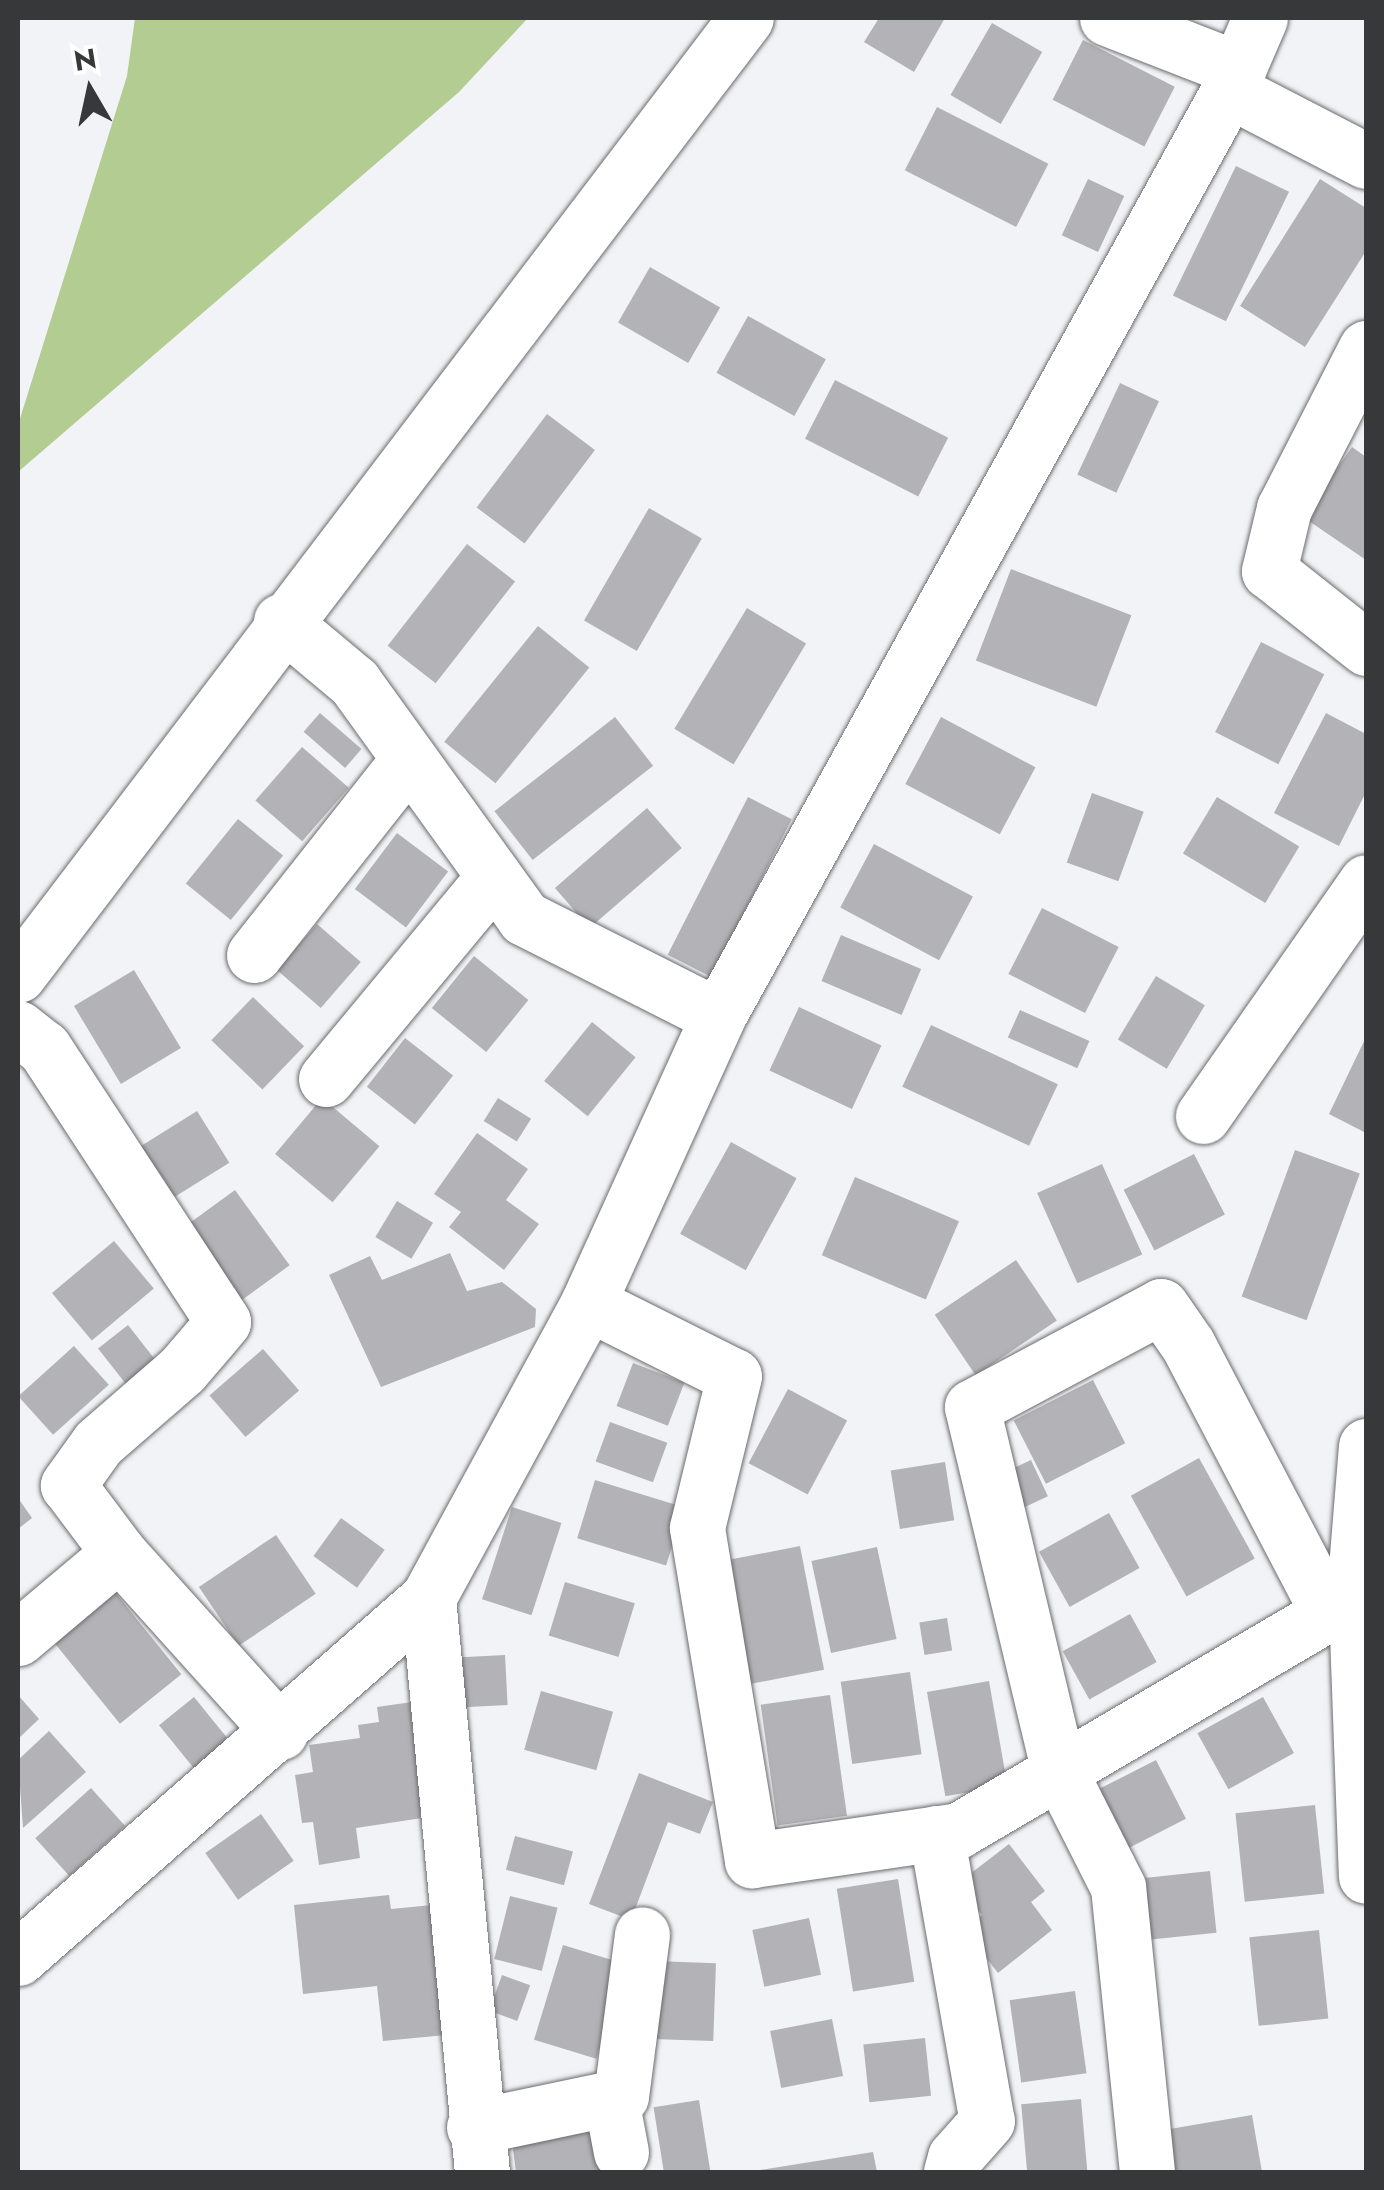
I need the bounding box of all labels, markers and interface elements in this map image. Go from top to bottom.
text: N [71,38,99,82]
north arrow [40,40,140,140]

